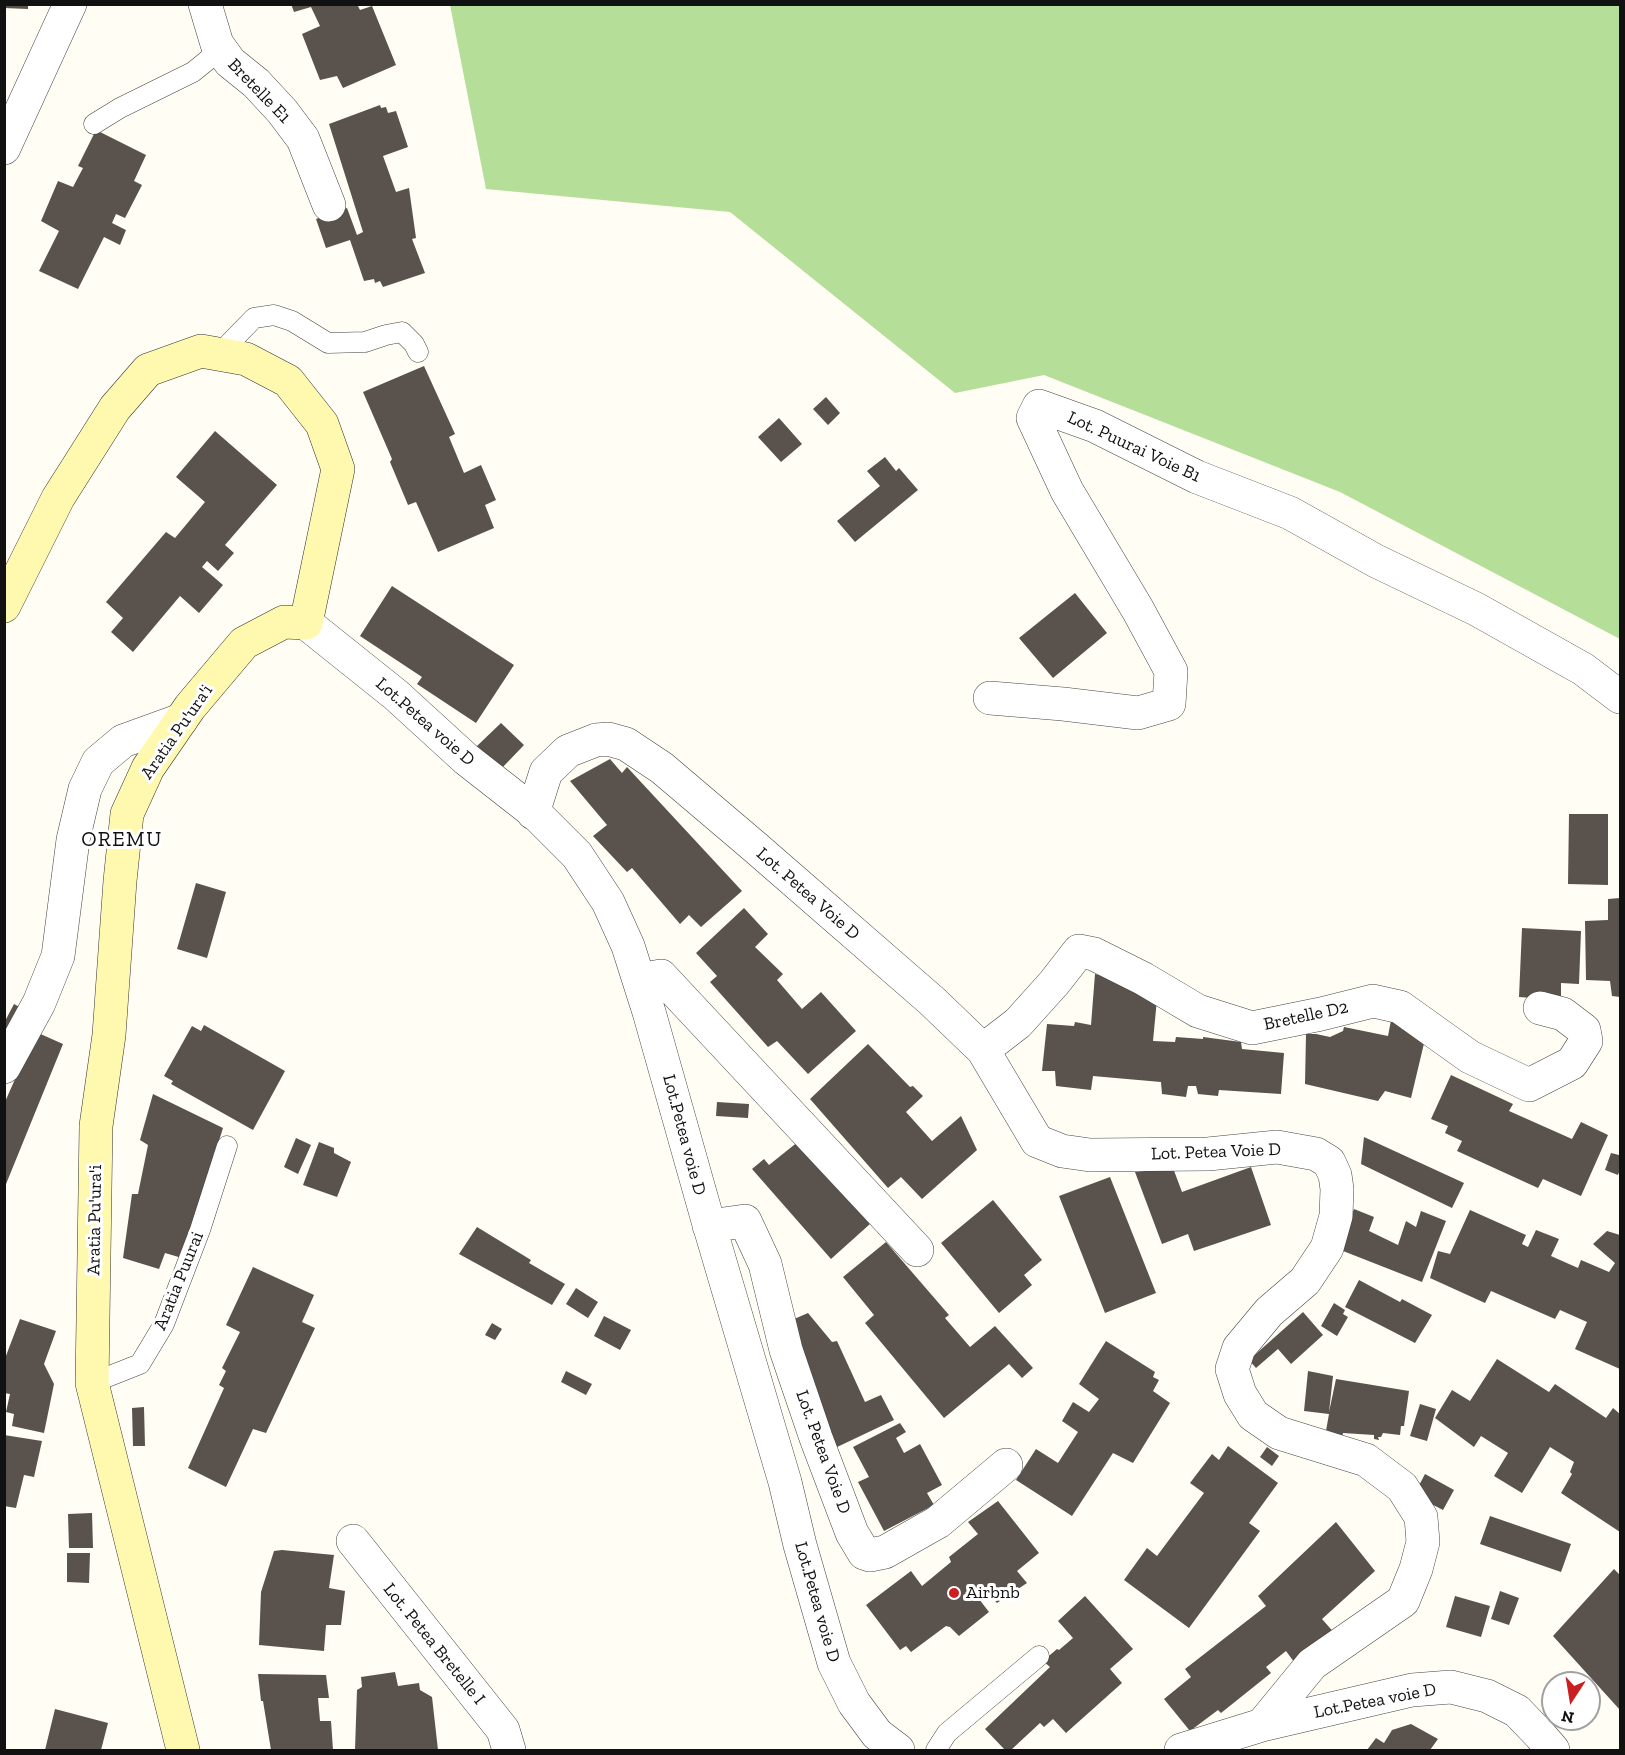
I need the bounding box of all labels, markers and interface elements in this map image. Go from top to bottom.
street label: Bretelle E1 [223,54,295,128]
street label: Lot. Puurai Voie B1 [1064,407,1204,487]
street label: Lot.Petea voie D [371,673,479,771]
street label: Aratia Pu'ura'i [136,680,218,784]
district label: OREMU [81,827,163,853]
street label: Lot. Petea Voie D [752,843,864,945]
street label: Bretelle D2 [1262,996,1350,1036]
street label: Lot.Petea voie D [657,1072,711,1198]
street label: Lot. Petea Voie D [1151,1139,1281,1165]
street label: Aratia Pu'ura'i [83,1164,107,1276]
street label: Aratia Puurai [149,1229,209,1333]
street label: Lot. Petea Voie D [791,1387,855,1517]
street label: Lot.Petea voie D [790,1539,844,1665]
street label: Lot. Petea Bretelle I [378,1579,490,1709]
place label: Airbnb [966,1582,1020,1604]
marker: Airbnb [947,1586,961,1600]
north arrow [1541,1671,1601,1731]
street label: Lot.Petea voie D [1312,1679,1438,1723]
text: N [1560,1707,1576,1728]

